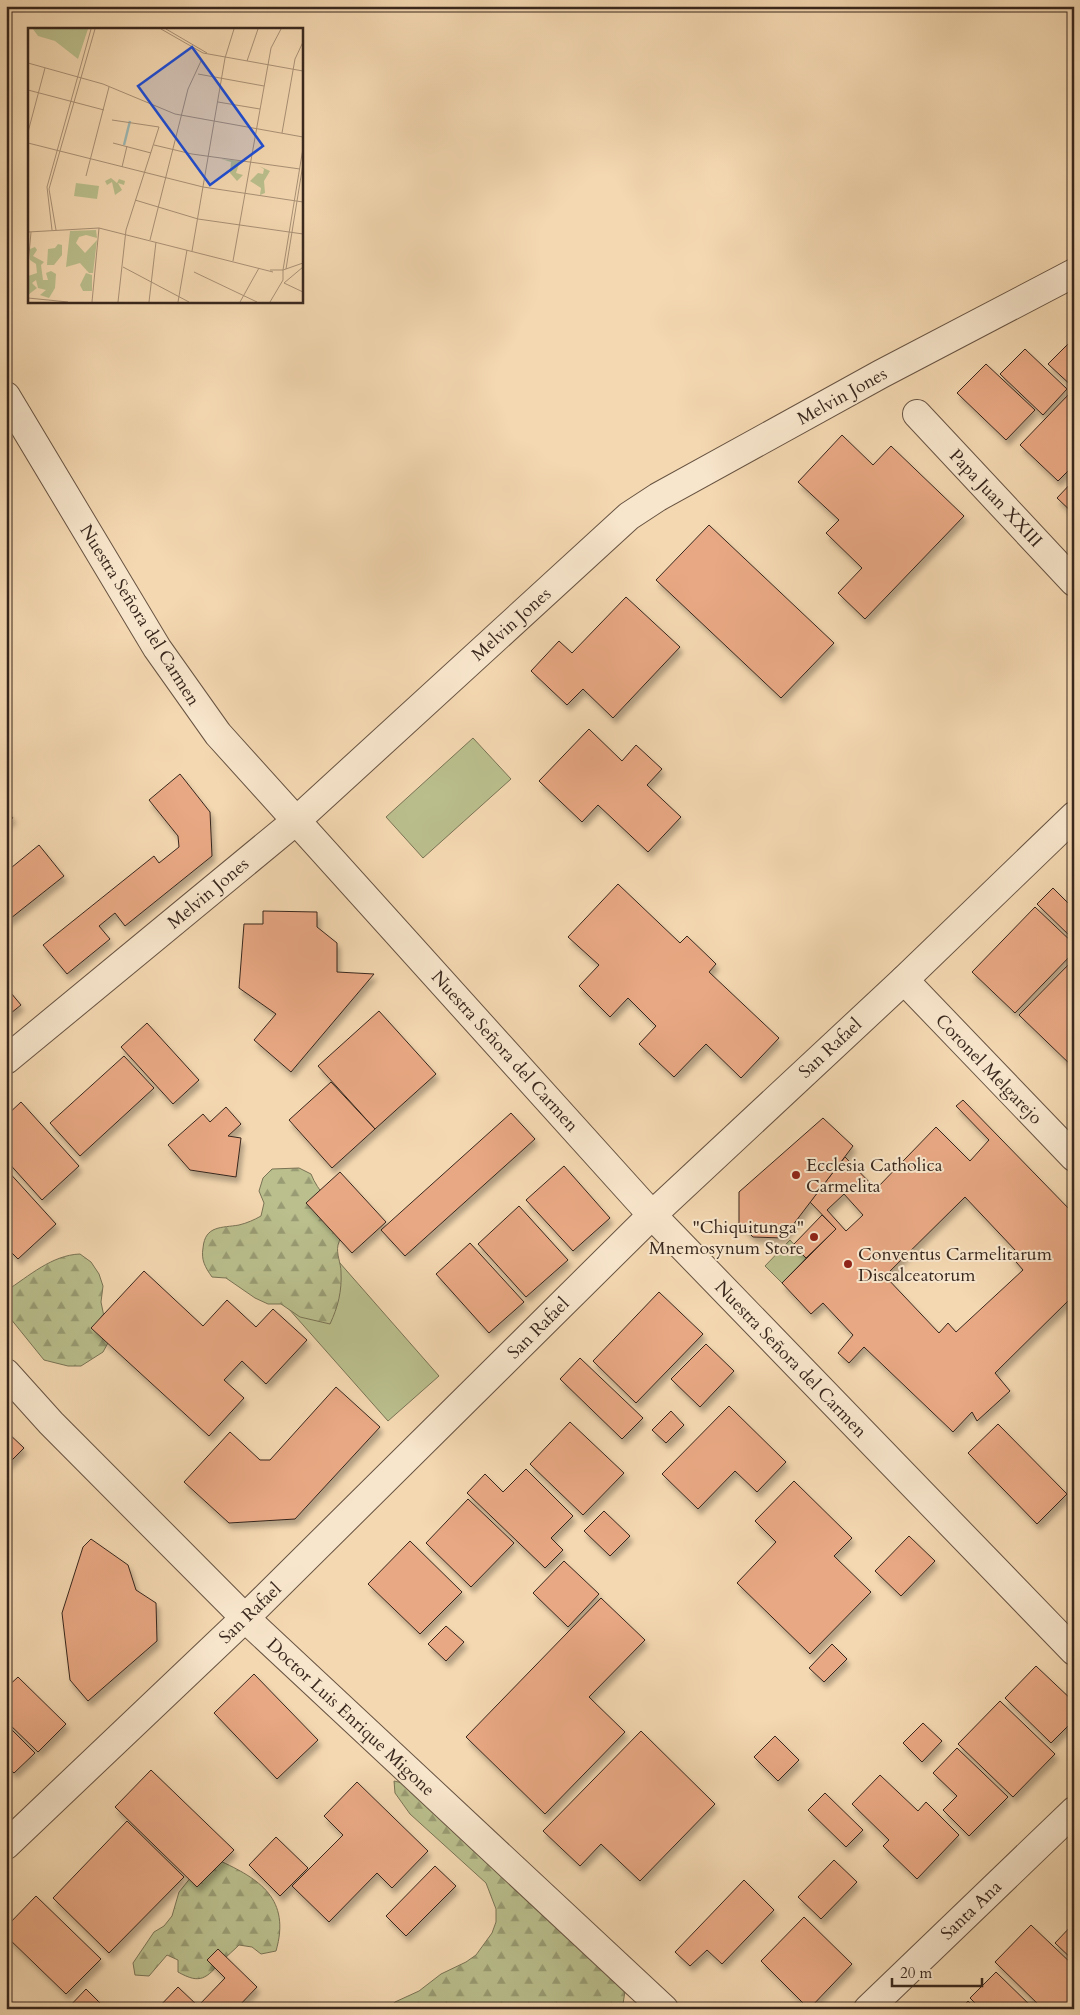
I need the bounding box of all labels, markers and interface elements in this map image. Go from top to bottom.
inset map [28,28,302,302]
street label: Melvin Jones [793,361,892,431]
street label: Papa Juan XXIII [943,444,1048,553]
street label: Nuestra Señora del Carmen [73,520,206,711]
street label: Melvin Jones [466,582,557,667]
street label: Melvin Jones [162,852,254,935]
street label: Nuestra Señora del Carmen [425,965,585,1138]
street label: Coronel Melgarejo [929,1009,1048,1130]
street label: San Rafael [793,1012,868,1084]
place label: Ecclesia Catholica Carmelita [806,1153,943,1199]
marker: Ecclesia Catholica Carmelita [790,1169,802,1181]
place label: "Chiquitunga" Mnemosynum Store [649,1215,804,1261]
marker: "Chiquitunga" Mnemosynum Store [808,1231,820,1243]
place label: Conventus Carmelitarum Discalceatorum [858,1242,1053,1288]
marker: Conventus Carmelitarum Discalceatorum [842,1258,854,1270]
street label: Nuestra Señora del Carmen [709,1275,873,1444]
street label: San Rafael [502,1292,575,1365]
street label: San Rafael [214,1577,287,1649]
street label: Doctor Luis Enrique Migone [261,1633,440,1802]
street label: Santa Ana [935,1875,1008,1946]
scale bar [892,1955,982,1987]
text: 20 m [900,1963,932,1983]

